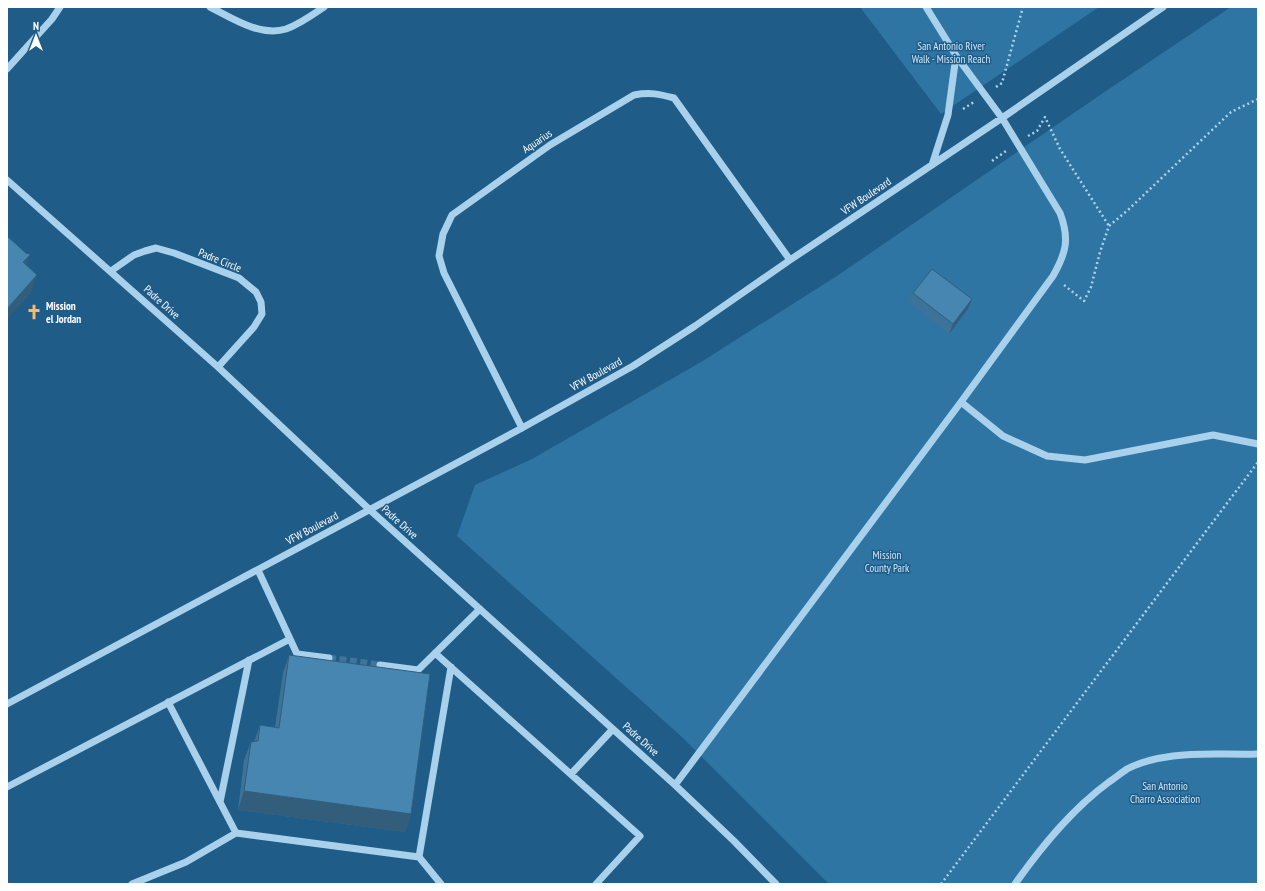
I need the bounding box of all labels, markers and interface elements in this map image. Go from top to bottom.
north arrow [16,16,56,56]
text: N [33,19,39,33]
park label: San Antonio River Walk - Mission Reach [912,39,991,66]
street label: Aquarius [519,126,555,156]
street label: VFW Boulevard [838,174,894,218]
street label: Padre Circle [196,245,244,275]
street label: Padre Drive [141,282,183,322]
place label: Mission el Jordan [46,299,81,326]
church icon: Mission el Jordan [25,303,43,321]
street label: VFW Boulevard [567,354,625,394]
street label: Padre Drive [379,502,421,542]
street label: VFW Boulevard [283,508,341,548]
park label: Mission County Park [865,548,910,575]
street label: Padre Drive [620,719,662,759]
park label: San Antonio Charro Association [1130,779,1200,806]

